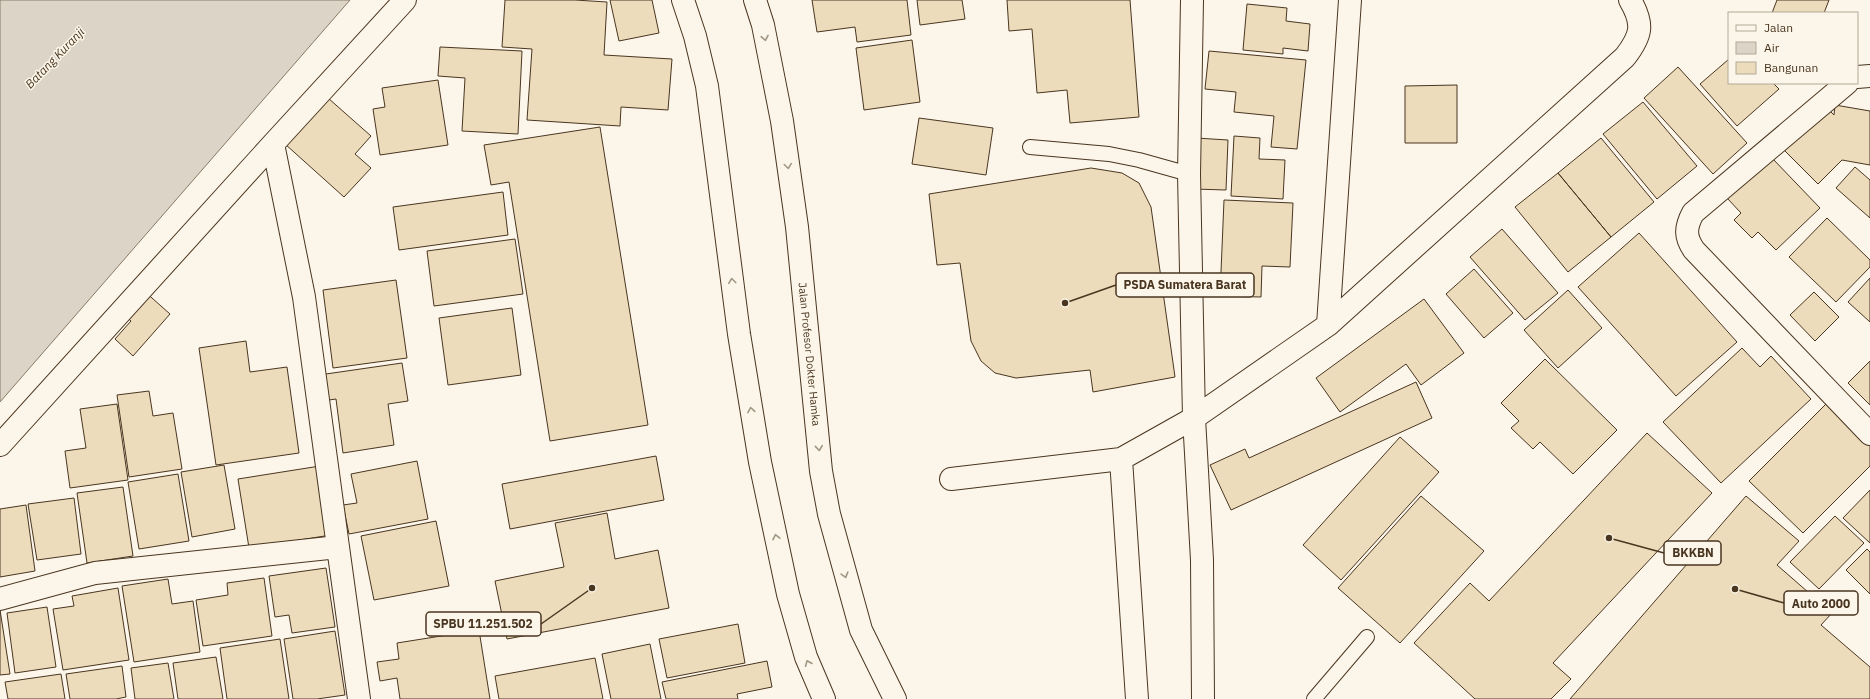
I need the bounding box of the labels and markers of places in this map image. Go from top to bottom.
callout: PSDA Sumatera Barat [1116,273,1254,297]
callout: BKKBN [1664,541,1721,565]
callout: Auto 2000 [1784,591,1858,615]
callout: SPBU 11.251.502 [426,612,541,636]

